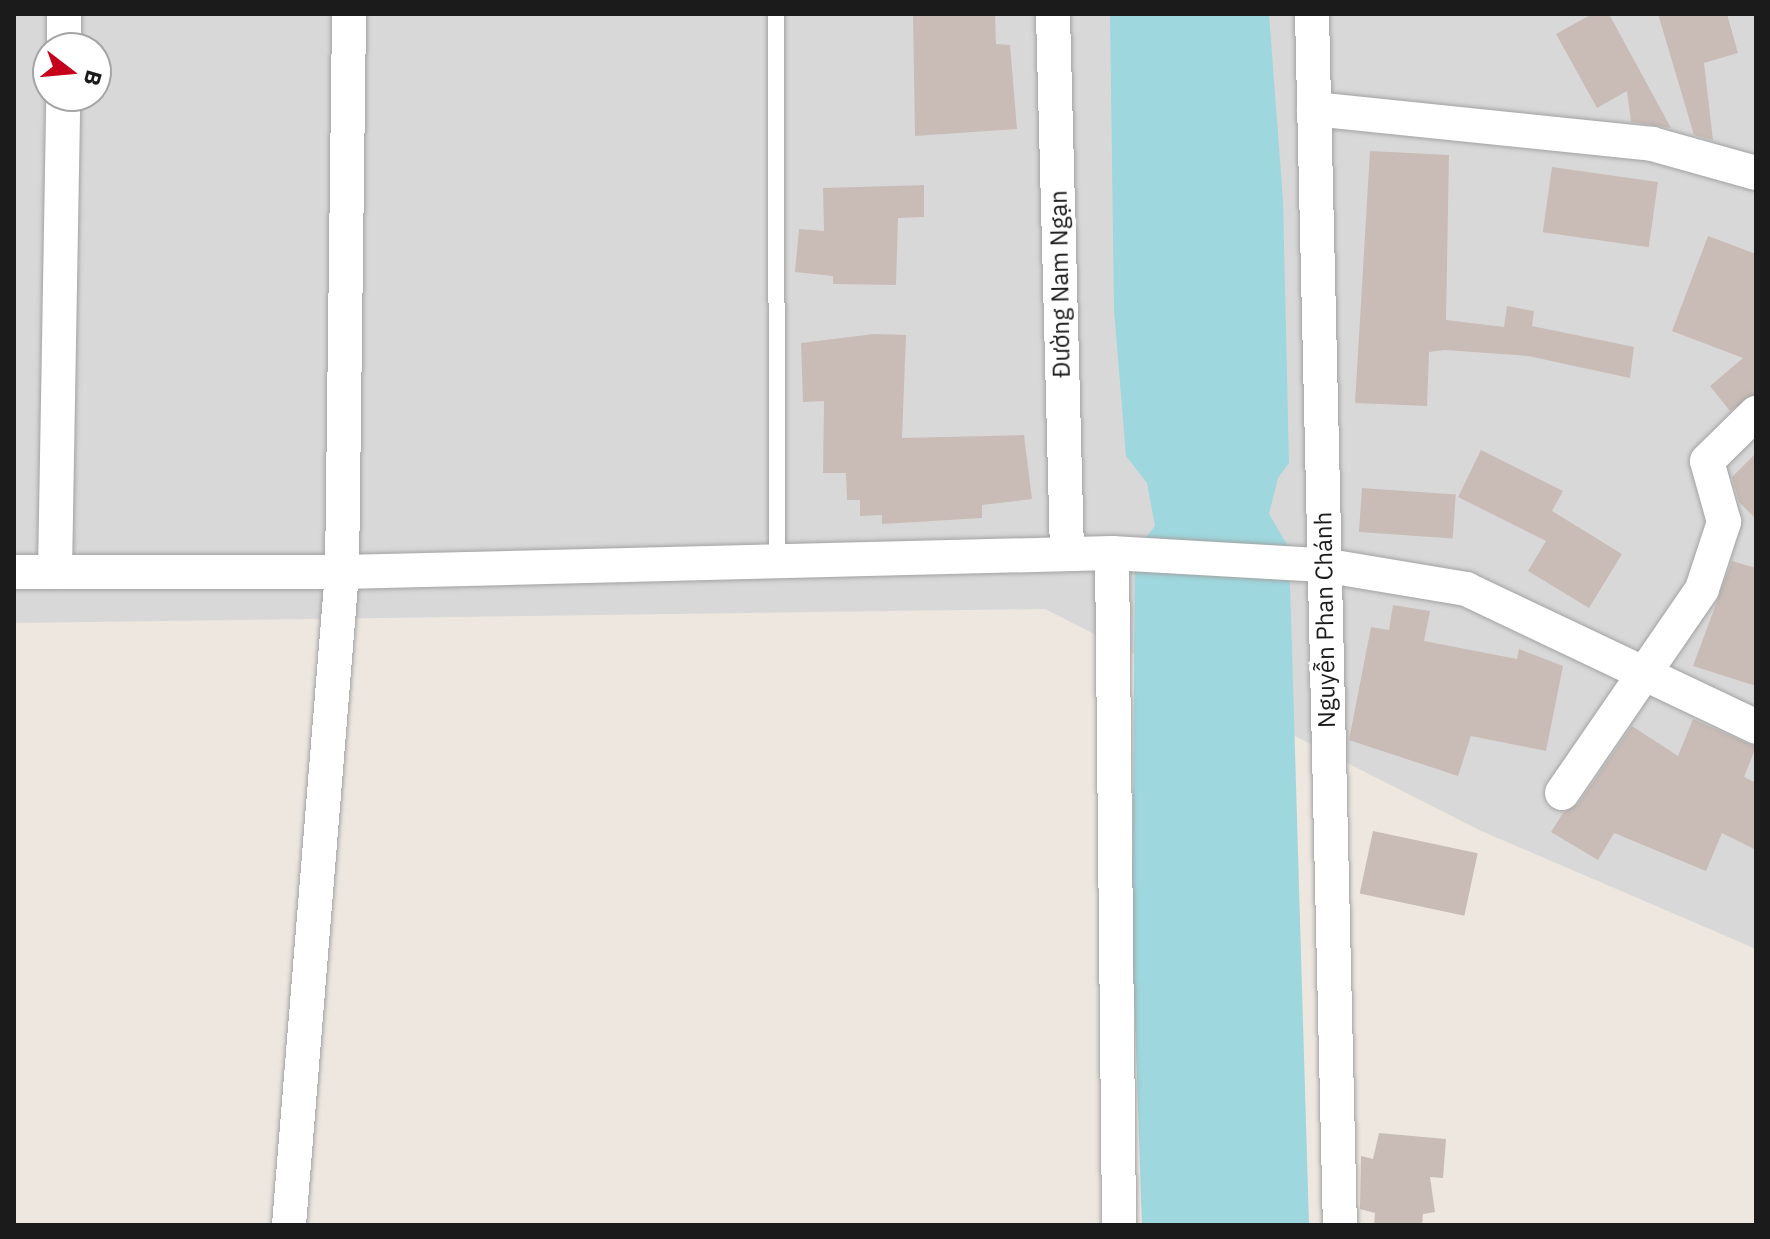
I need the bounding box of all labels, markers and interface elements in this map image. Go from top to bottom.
north arrow [32,32,112,112]
text: B [78,67,110,89]
street label: Đường Nam Ngạn [1044,190,1076,378]
street label: Nguyễn Phan Chánh [1309,512,1341,728]

